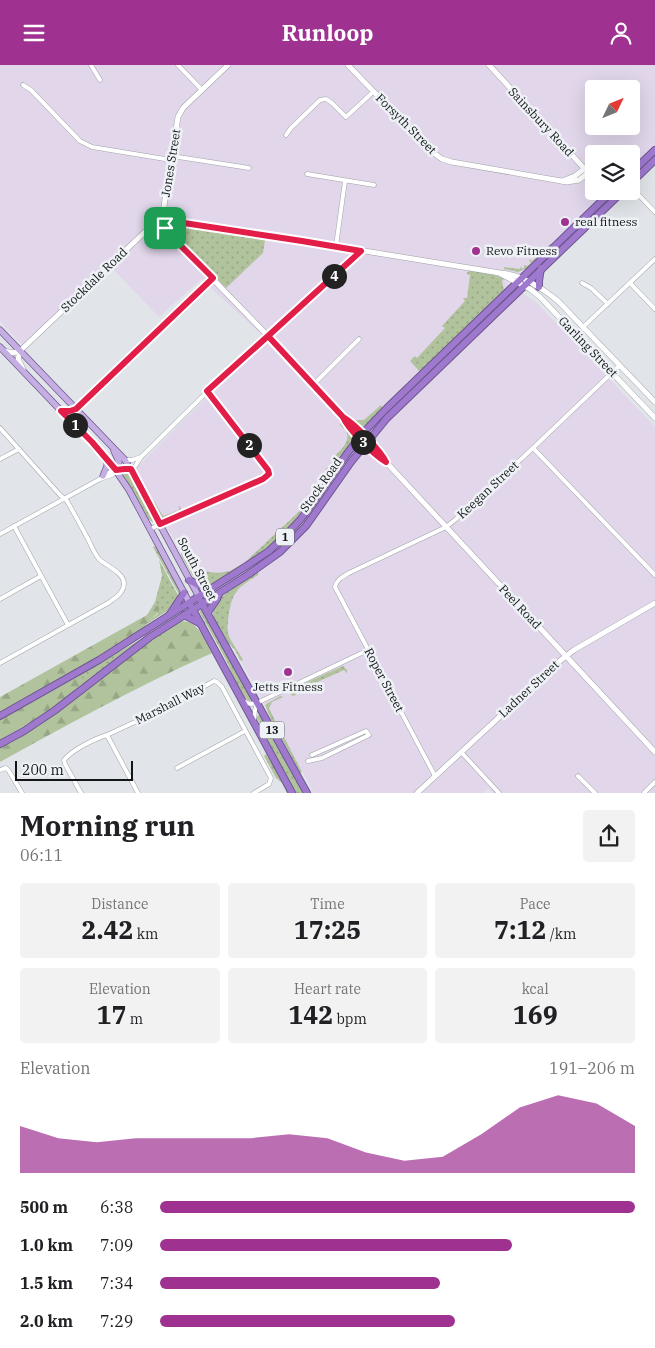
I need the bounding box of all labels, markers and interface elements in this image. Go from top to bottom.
text: Runloop [282,18,373,47]
icon: menu [20,19,48,47]
icon: person [607,19,635,47]
north arrow [585,80,640,135]
map controls [585,80,640,200]
street label: Sainsbury Road [506,84,577,159]
street label: Forsyth Street [373,90,440,157]
street label: Jones Street [158,128,183,198]
button: layers [585,145,640,200]
pin [144,207,186,249]
icon: arrive [151,214,179,242]
place label: real fitness [575,214,638,229]
marker: real fitness [559,216,571,228]
place label: Revo Fitness [486,243,557,258]
street label: Stockdale Road [57,244,130,315]
marker: Revo Fitness [470,245,482,257]
pin: 4 [322,263,346,289]
text: 4 [330,267,339,285]
street label: Garling Street [556,313,621,380]
pin: 1 [62,413,88,437]
text: 1 [71,416,80,434]
pin: 3 [350,429,376,455]
pin: 2 [236,433,262,457]
text: 3 [359,433,368,451]
text: 2 [245,436,254,454]
street label: Stock Road [296,455,345,515]
street label: Keegan Street [454,457,521,522]
road number: 1 [276,529,294,546]
street label: South Street [175,535,220,603]
street label: Peel Road [496,581,545,632]
street label: Roper Street [361,645,408,714]
street label: Ladner Street [495,657,562,720]
marker: Jetts Fitness [282,666,294,678]
street label: Marshall Way [133,679,208,727]
place label: Jetts Fitness [253,679,323,694]
road number: 13 [260,721,284,739]
scale bar [15,758,132,781]
text: 200 m [22,761,64,779]
text: Morning run [20,807,195,844]
button: share [583,810,635,862]
text: 06:11 [20,845,63,865]
text: Distance [91,895,148,913]
text: Time [310,895,345,913]
text: Pace [520,895,551,913]
text: 2.42 [81,913,133,946]
text: 17:25 [294,913,361,946]
text: 7:12 [494,913,547,946]
text: km [133,925,158,943]
text: /km [547,925,576,943]
text: Elevation [89,980,151,998]
text: Heart rate [294,980,361,998]
text: kcal [522,980,549,998]
text: 17 [97,998,127,1031]
text: 142 [288,998,333,1031]
text: 169 [513,998,558,1031]
text: m [127,1010,143,1028]
text: bpm [333,1010,367,1028]
text: Elevation [20,1058,90,1078]
text: 191–206 m [549,1058,635,1078]
text: 500 m [20,1197,68,1217]
text: 6:38 [100,1197,133,1217]
text: 1.0 km [20,1235,73,1255]
text: 7:09 [100,1235,133,1255]
text: 1.5 km [20,1273,73,1293]
text: 7:34 [100,1273,133,1293]
text: 2.0 km [20,1311,73,1331]
text: 7:29 [100,1311,133,1331]

